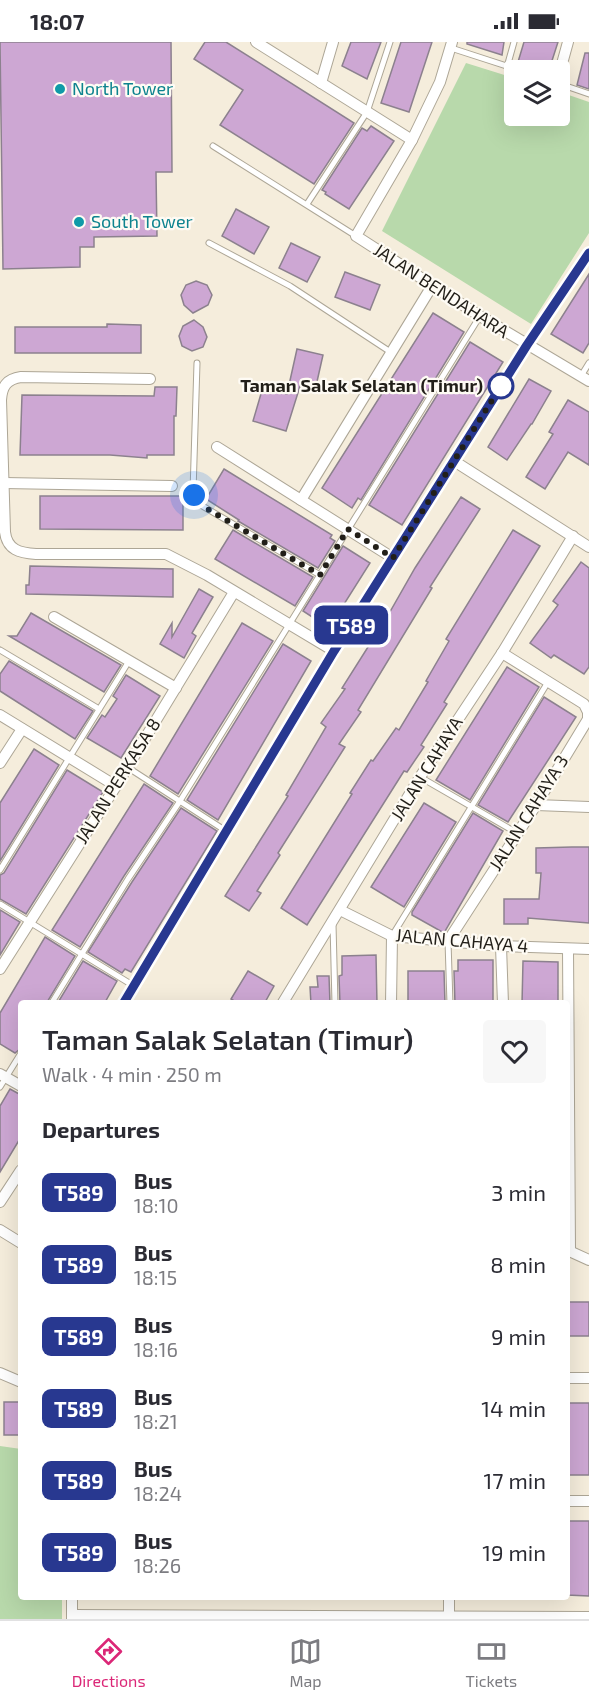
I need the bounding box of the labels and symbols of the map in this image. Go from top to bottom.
place label: North Tower [72,77,173,99]
marker: North Tower [53,82,67,96]
place label: South Tower [91,210,193,232]
marker: South Tower [72,215,86,229]
street label: JALAN BENDAHARA [370,238,514,343]
marker: Taman Salak Selatan (Timur) [488,373,514,399]
place label: Taman Salak Selatan (Timur) [240,374,483,396]
your location [179,480,209,510]
line badge: T589 [309,606,393,644]
street label: JALAN CAHAYA [385,712,467,825]
street label: JALAN PERKASA 8 [70,714,165,847]
street label: JALAN CAHAYA 3 [484,751,573,874]
street label: JALAN CAHAYA 4 [395,923,529,957]

